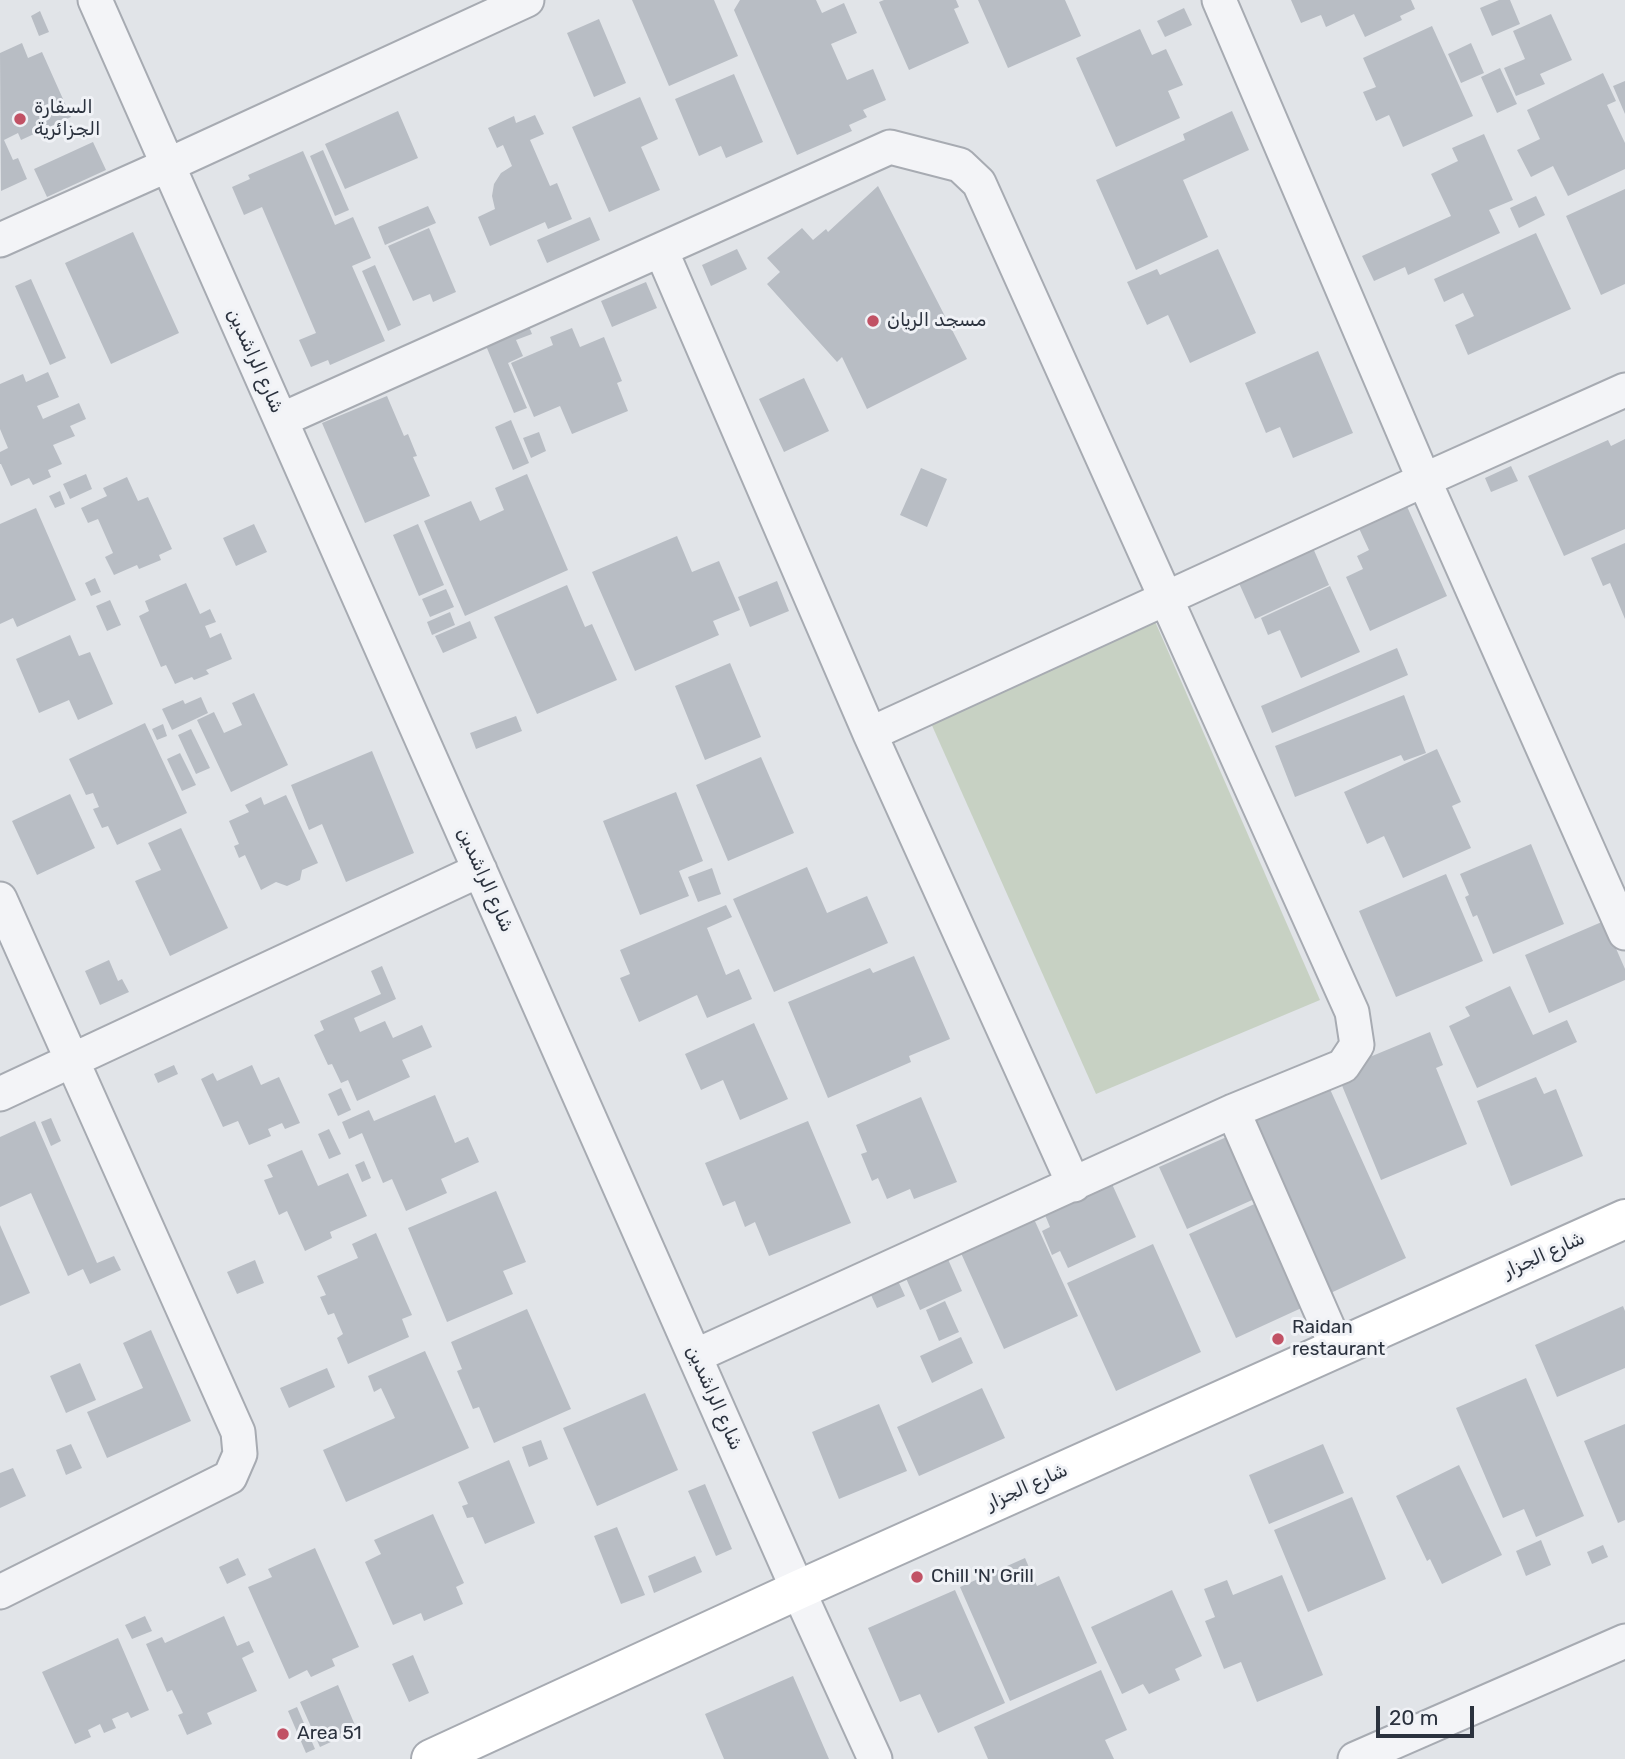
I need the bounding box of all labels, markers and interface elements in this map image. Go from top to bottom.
place label: السفارة الجزائرية [34,97,101,141]
marker: السفارة الجزائرية [12,111,28,127]
street label: شارع الراشدين [222,305,288,417]
place label: مسجد الريان [887,310,986,332]
marker: مسجد الريان [865,313,881,329]
street label: شارع الراشدين [452,824,518,936]
street label: شارع الجزار [1500,1227,1588,1283]
place label: Raidan restaurant [1292,1317,1385,1361]
marker: Raidan restaurant [1270,1331,1286,1347]
street label: شارع الراشدين [681,1342,747,1454]
street label: شارع الجزار [983,1459,1071,1515]
place label: Chill 'N' Grill [931,1566,1034,1588]
marker: Chill 'N' Grill [909,1569,925,1585]
scale bar [1380,1692,1478,1736]
text: 20 m [1389,1705,1438,1730]
place label: Area 51 [297,1723,362,1745]
marker: Area 51 [275,1726,291,1742]

